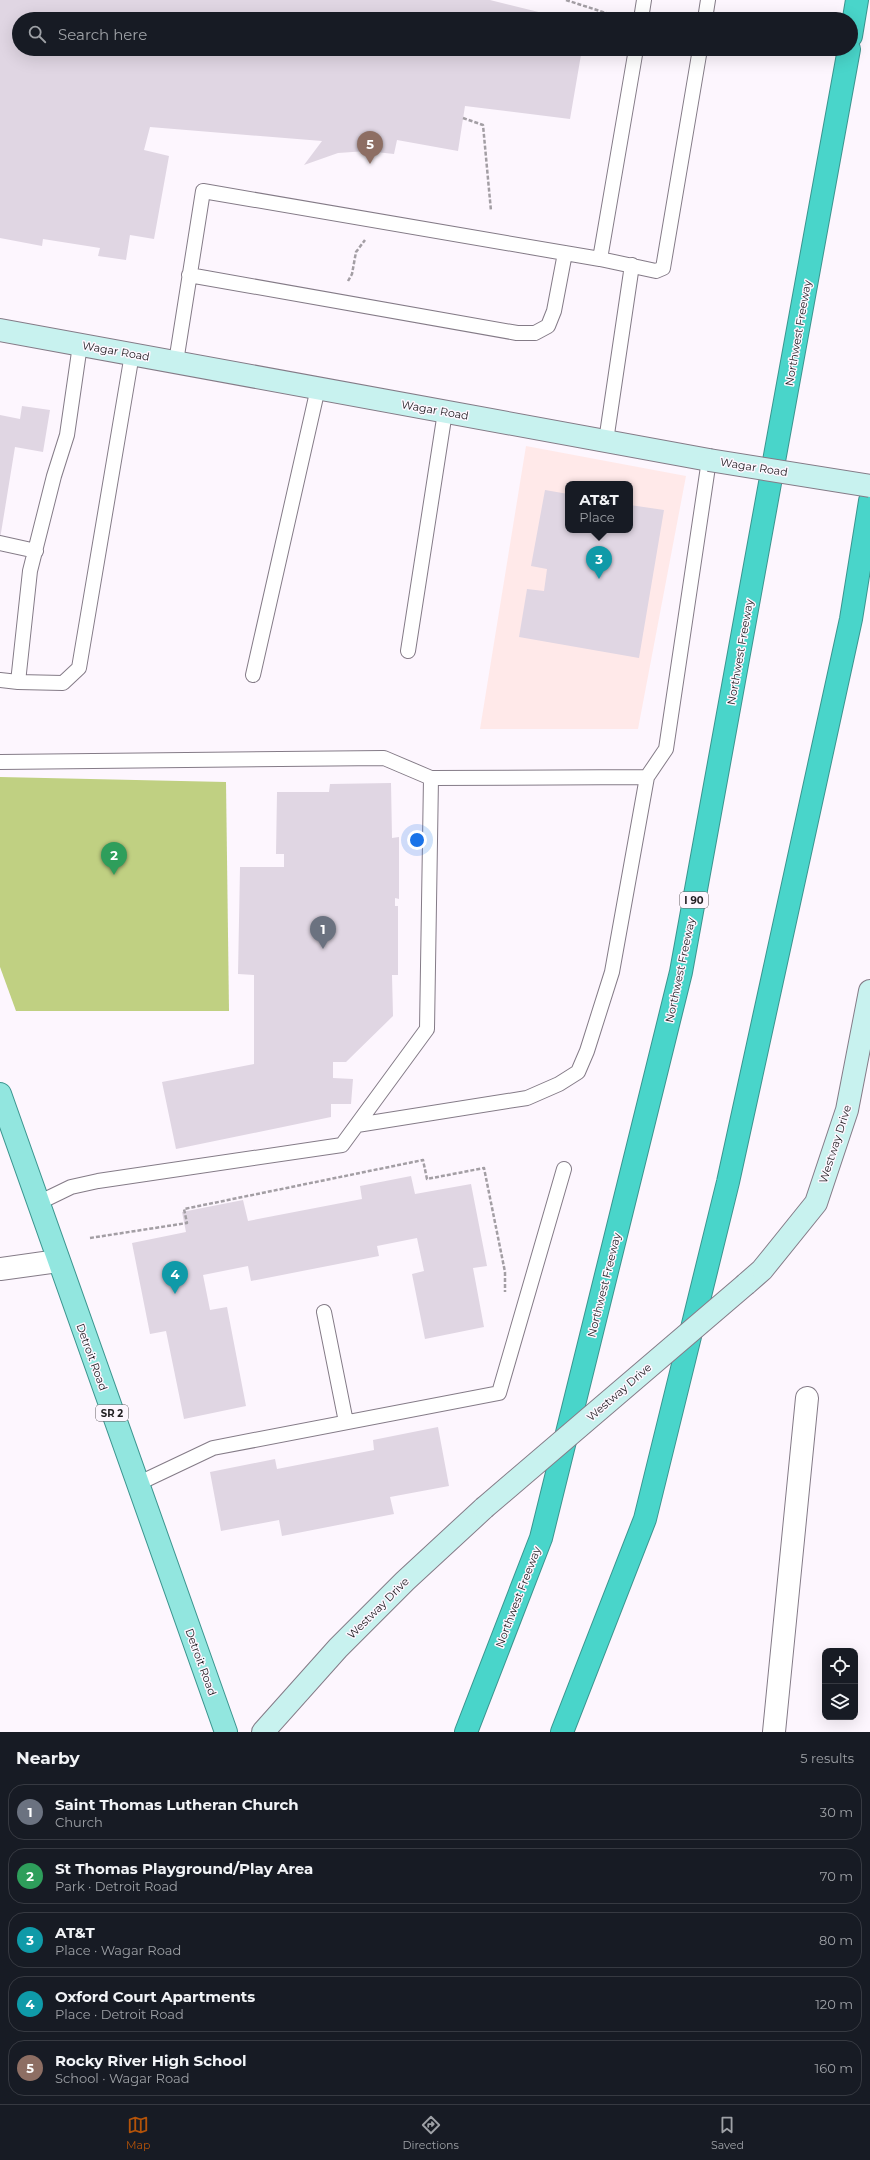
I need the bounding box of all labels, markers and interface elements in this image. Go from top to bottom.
search box [12,12,858,56]
icon: search [26,23,48,45]
text: Search here [58,25,147,44]
pin: 5 [357,131,383,164]
street label: Northwest Freeway [782,279,814,387]
street label: Wagar Road [81,338,151,364]
street label: Wagar Road [400,397,470,423]
street label: Wagar Road [719,455,789,479]
popup [565,481,633,533]
text: AT&T [579,490,619,509]
text: Place [579,509,615,525]
pin: 3 [586,546,612,579]
street label: Northwest Freeway [724,598,756,706]
your location [407,830,427,850]
pin: 2 [101,842,127,875]
road number: I 90 [680,892,708,908]
pin: 1 [310,916,336,949]
street label: Northwest Freeway [662,916,698,1024]
street label: Westway Drive [816,1103,854,1185]
street label: Northwest Freeway [584,1231,624,1339]
pin: 4 [162,1261,188,1294]
street label: Detroit Road [73,1322,111,1392]
street label: Westway Drive [584,1360,655,1424]
road number: SR 2 [96,1405,128,1421]
street label: Northwest Freeway [492,1544,544,1649]
street label: Westway Drive [344,1574,412,1642]
street label: Detroit Road [182,1627,220,1697]
map controls [822,1648,858,1720]
button: locate [822,1648,858,1684]
button: layers [822,1684,858,1720]
text: Nearby [16,1748,80,1768]
text: 5 results [800,1750,854,1766]
text: Saint Thomas Lutheran Church [55,1795,299,1814]
text: 1 [27,1804,33,1820]
text: 30 m [820,1804,853,1820]
text: Church [55,1814,103,1830]
text: St Thomas Playground/Play Area [55,1859,313,1878]
text: 2 [26,1868,34,1884]
text: 70 m [820,1868,853,1884]
text: Park · Detroit Road [55,1878,178,1894]
text: AT&T [55,1923,95,1942]
text: 3 [26,1932,34,1948]
text: 80 m [819,1932,853,1948]
text: Place · Wagar Road [55,1942,181,1958]
text: Oxford Court Apartments [55,1987,255,2006]
text: 4 [26,1996,34,2012]
text: 120 m [815,1996,853,2012]
text: Place · Detroit Road [55,2006,184,2022]
text: Rocky River High School [55,2051,247,2070]
text: 5 [26,2060,34,2076]
text: 160 m [815,2060,853,2076]
text: School · Wagar Road [55,2070,189,2086]
tab: Map [126,2114,150,2152]
tab: Directions [403,2114,459,2152]
tab: Saved [711,2114,744,2152]

